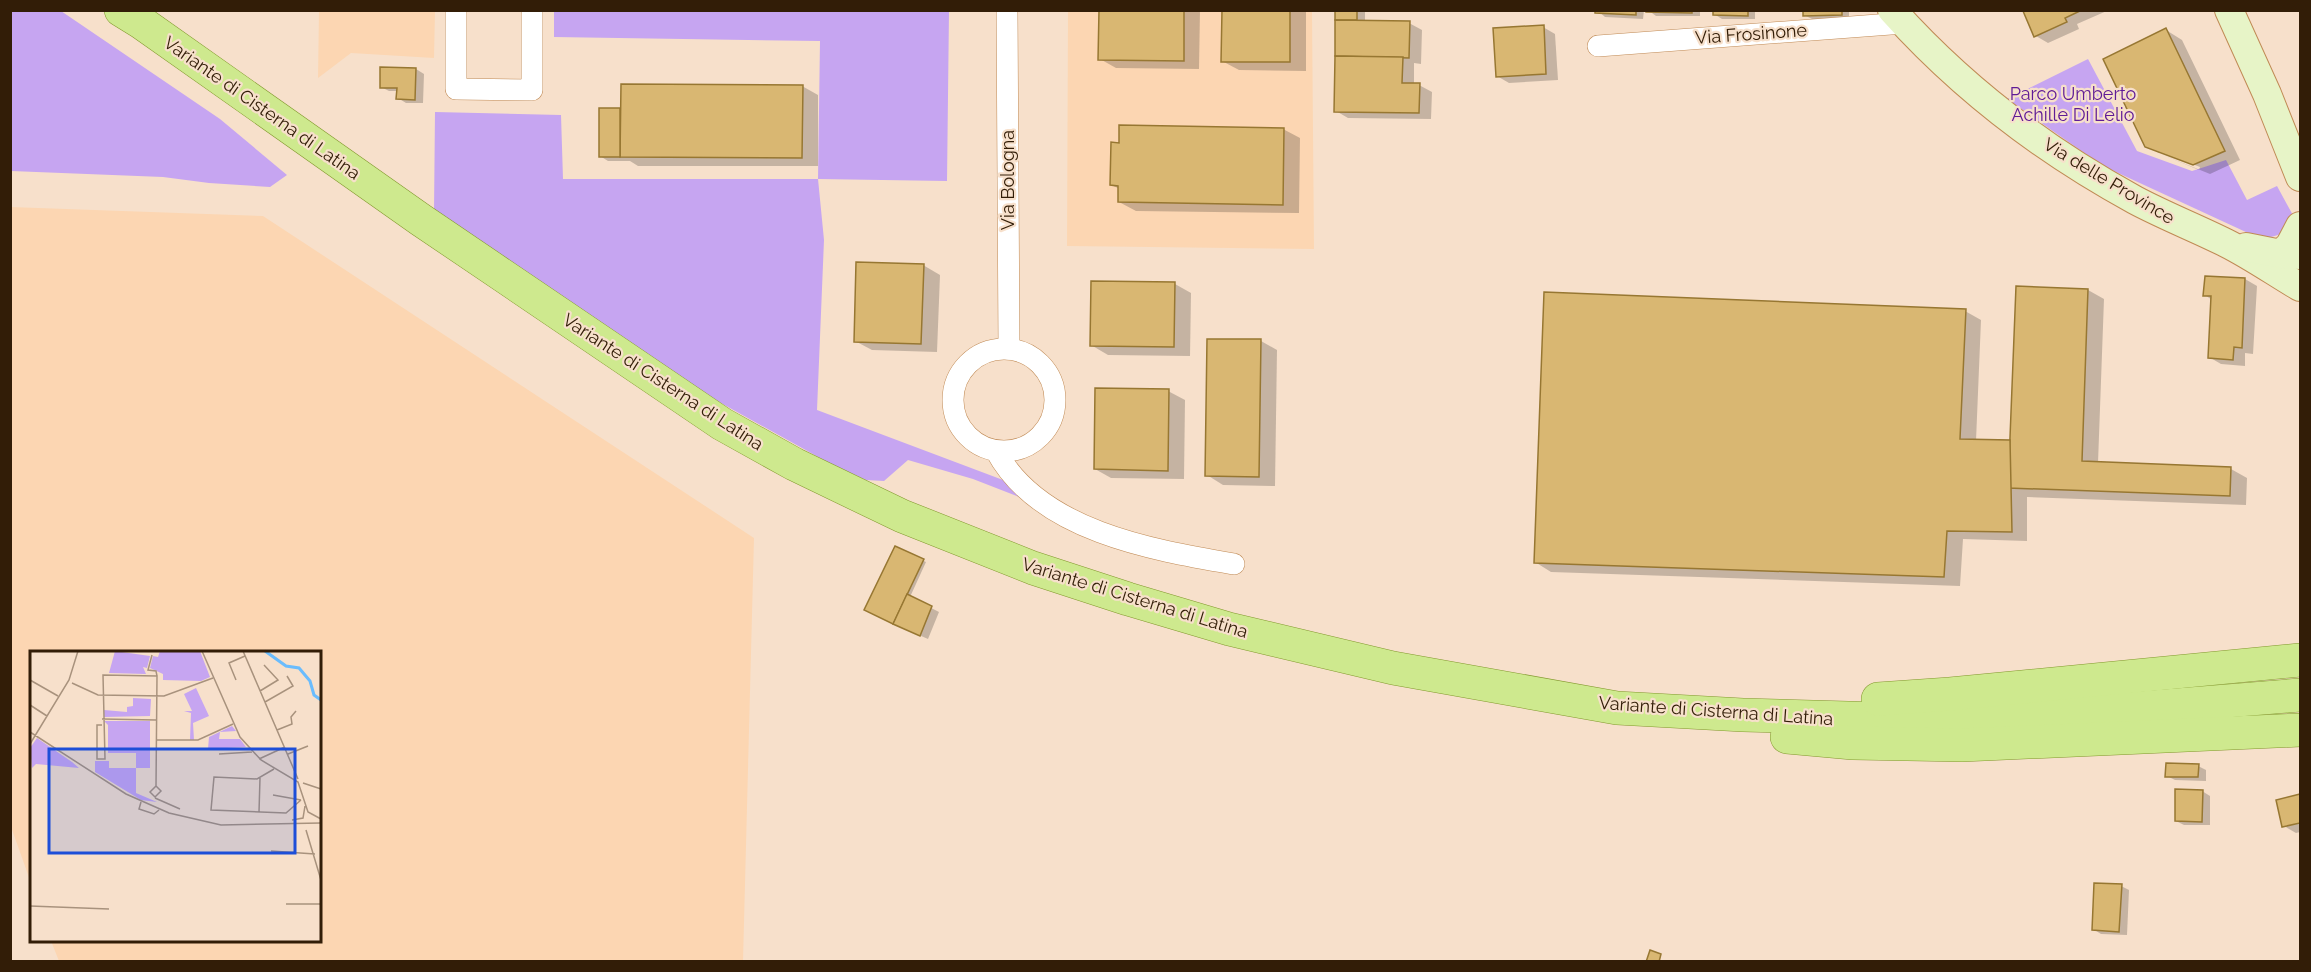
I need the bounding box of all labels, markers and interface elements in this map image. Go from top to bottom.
street label: Via Frosinone [1694,19,1808,48]
street label: Variante di Cisterna di Latina [160,32,365,184]
park label: Parco Umberto Achille Di Lelio [2010,83,2137,125]
street label: Via Bologna [997,130,1018,230]
street label: Via delle Province [2040,133,2179,228]
street label: Variante di Cisterna di Latina [559,309,768,454]
street label: Variante di Cisterna di Latina [1020,553,1251,642]
inset map [30,651,321,942]
street label: Variante di Cisterna di Latina [1598,692,1834,729]

